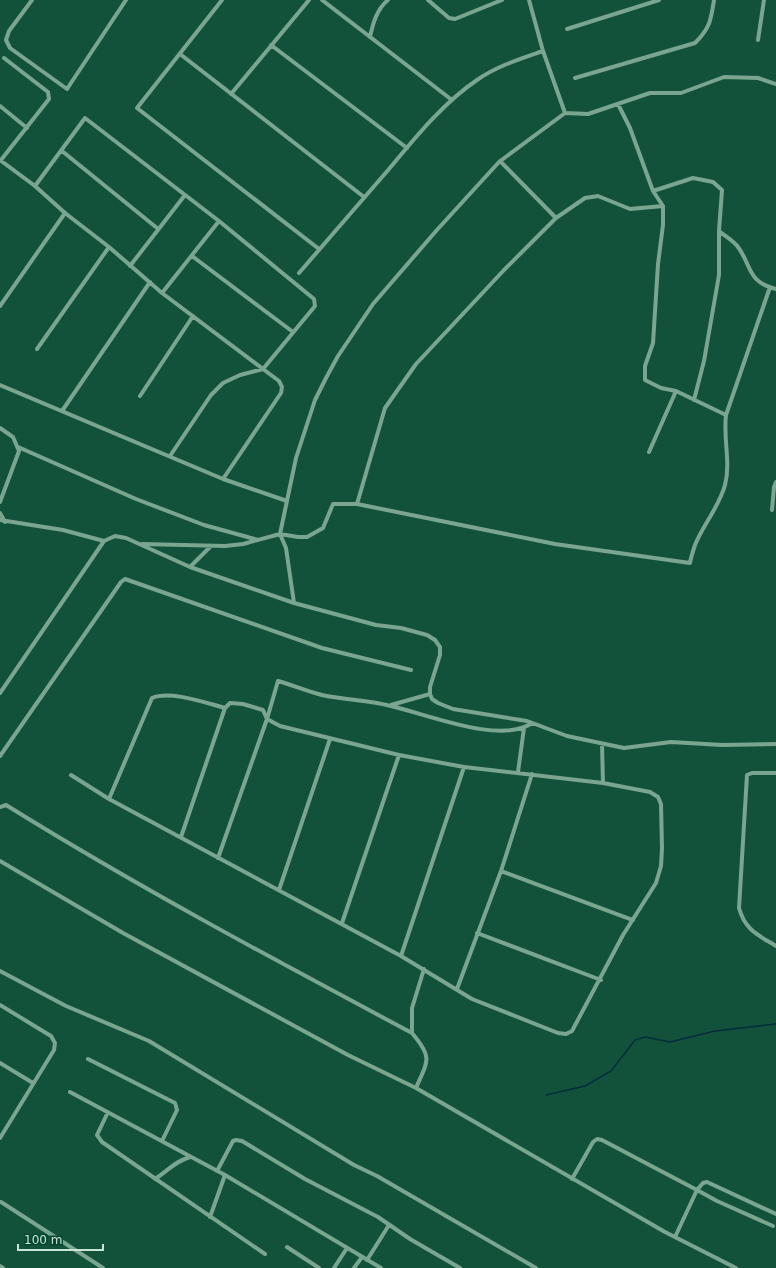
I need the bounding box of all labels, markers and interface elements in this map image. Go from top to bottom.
scale bar [18,1226,103,1252]
text: 100 m [24,1233,62,1247]

